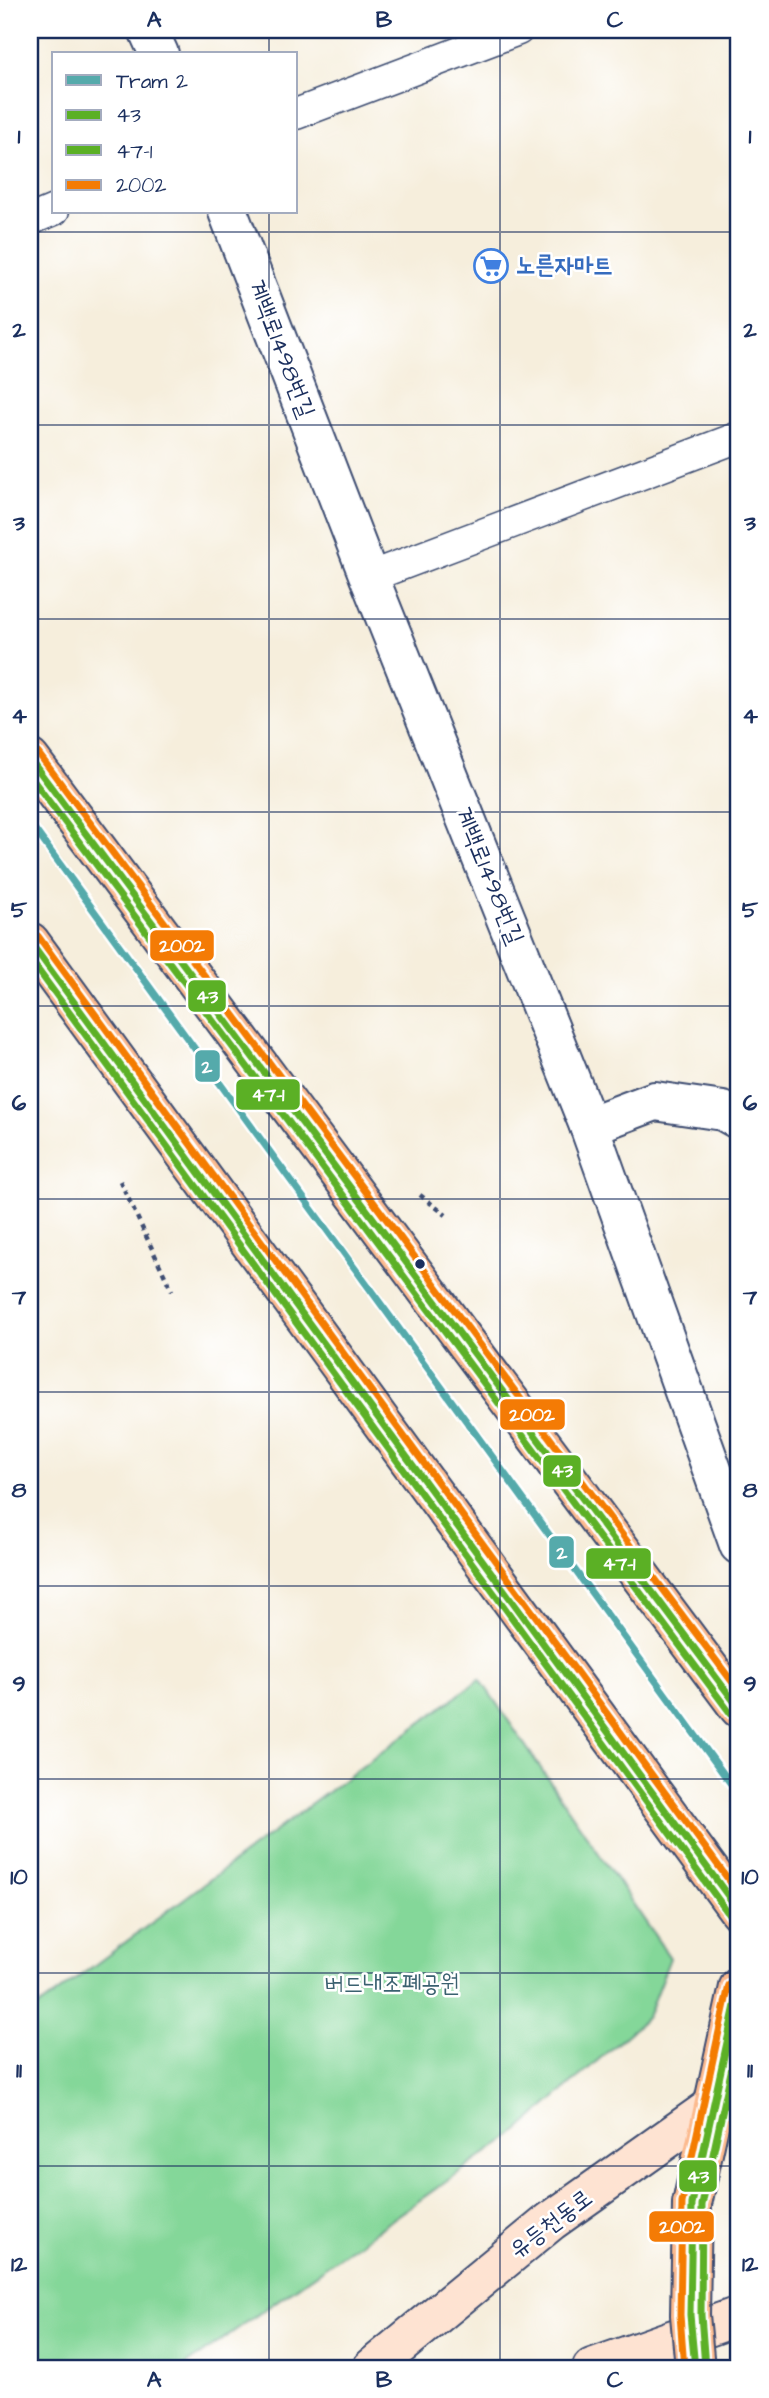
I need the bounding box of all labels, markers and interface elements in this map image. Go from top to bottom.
text: A [147,4,162,36]
text: B [376,4,393,36]
text: C [607,4,624,36]
legend [52,52,298,214]
text: Tram 2 [116,67,188,96]
text: 43 [116,101,141,130]
text: 1 [18,120,21,152]
text: 1 [749,120,752,152]
text: 47-1 [116,137,153,166]
text: 2002 [116,171,167,200]
supermarket icon: 노른자마트 [472,247,510,285]
place label: 노른자마트 [516,249,613,283]
street label: 계백로1498번길 [239,275,323,423]
text: 2 [11,314,26,346]
text: 2 [742,314,757,346]
text: 3 [12,507,25,539]
text: 3 [743,507,756,539]
text: 4 [11,700,27,732]
text: 4 [742,700,758,732]
street label: 계백로1498번길 [446,802,532,950]
text: 5 [11,894,28,926]
text: 5 [742,894,759,926]
line badge: 2002 [149,929,215,962]
text: 2002 [158,933,205,960]
line badge: 43 [187,979,227,1013]
text: 43 [196,984,219,1011]
line badge: 2 [194,1049,221,1083]
text: 2 [201,1054,213,1081]
line badge: 47-1 [235,1078,301,1111]
text: 47-1 [252,1082,285,1109]
text: 6 [12,1087,27,1119]
text: 6 [743,1087,758,1119]
unlabelled marker [413,1257,427,1271]
text: 7 [11,1281,27,1313]
text: 7 [742,1281,758,1313]
line badge: 2002 [499,1398,566,1431]
text: 2002 [508,1402,555,1429]
line badge: 43 [542,1454,582,1488]
text: 43 [551,1458,574,1485]
text: 8 [12,1474,27,1506]
text: 8 [743,1474,758,1506]
line badge: 2 [548,1535,575,1569]
text: 2 [556,1540,568,1567]
line badge: 47-1 [585,1547,652,1580]
text: 47-1 [603,1551,636,1578]
text: 9 [12,1668,26,1700]
text: 9 [743,1668,757,1700]
text: 10 [10,1861,28,1893]
text: 10 [741,1861,759,1893]
park label: 버드내조폐공원 [324,1967,460,2001]
text: 11 [16,2054,22,2086]
text: 11 [747,2054,753,2086]
line badge: 43 [678,2159,718,2193]
text: 43 [687,2164,710,2191]
street label: 유등천동로 [502,2181,600,2267]
line badge: 2002 [648,2210,715,2243]
text: 2002 [658,2214,705,2241]
text: 12 [11,2248,28,2280]
text: 12 [742,2248,759,2280]
text: A [147,2364,162,2396]
text: B [376,2364,393,2396]
text: C [607,2364,624,2396]

